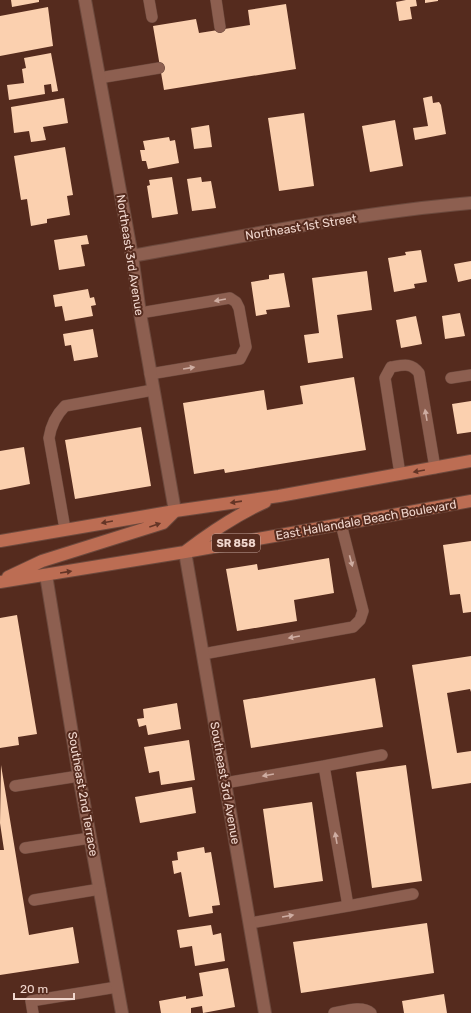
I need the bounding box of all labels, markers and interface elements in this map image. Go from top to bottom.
street label: Northeast 3rd Avenue [114,193,147,317]
street label: Northeast 1st Street [244,211,358,243]
one-way arrow [214,297,226,303]
one-way arrow [183,365,195,371]
one-way arrow [423,409,429,422]
one-way arrow [413,468,425,474]
street label: East Hallandale Beach Boulevard [275,497,457,543]
one-way arrow [230,499,242,505]
one-way arrow [101,520,113,526]
one-way arrow [150,522,162,528]
road number: SR 858 [212,534,260,552]
one-way arrow [348,556,354,568]
one-way arrow [60,569,72,575]
one-way arrow [288,635,301,641]
street label: Southeast 3rd Avenue [207,721,243,846]
street label: Southeast 2nd Terrace [65,731,101,858]
one-way arrow [262,773,274,779]
one-way arrow [333,832,339,844]
one-way arrow [282,913,294,919]
scale bar [14,975,74,1001]
text: 20 m [20,982,48,996]

